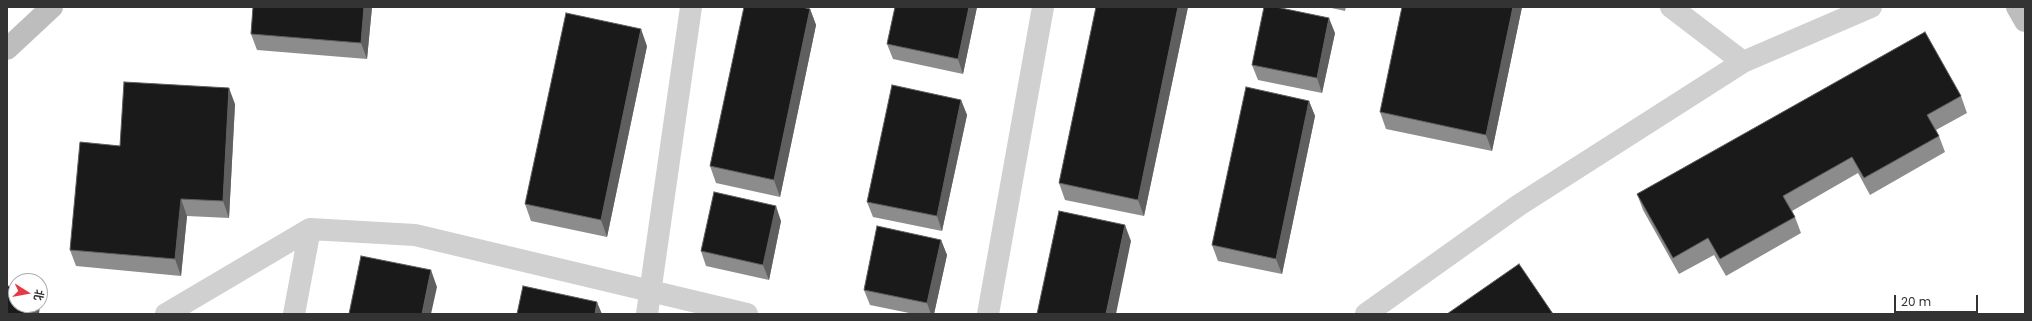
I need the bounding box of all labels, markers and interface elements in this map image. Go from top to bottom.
north arrow [8,273,48,313]
scale bar [1896,287,1980,313]
text: 北 [30,288,48,302]
text: 20 m [1901,293,1931,310]

